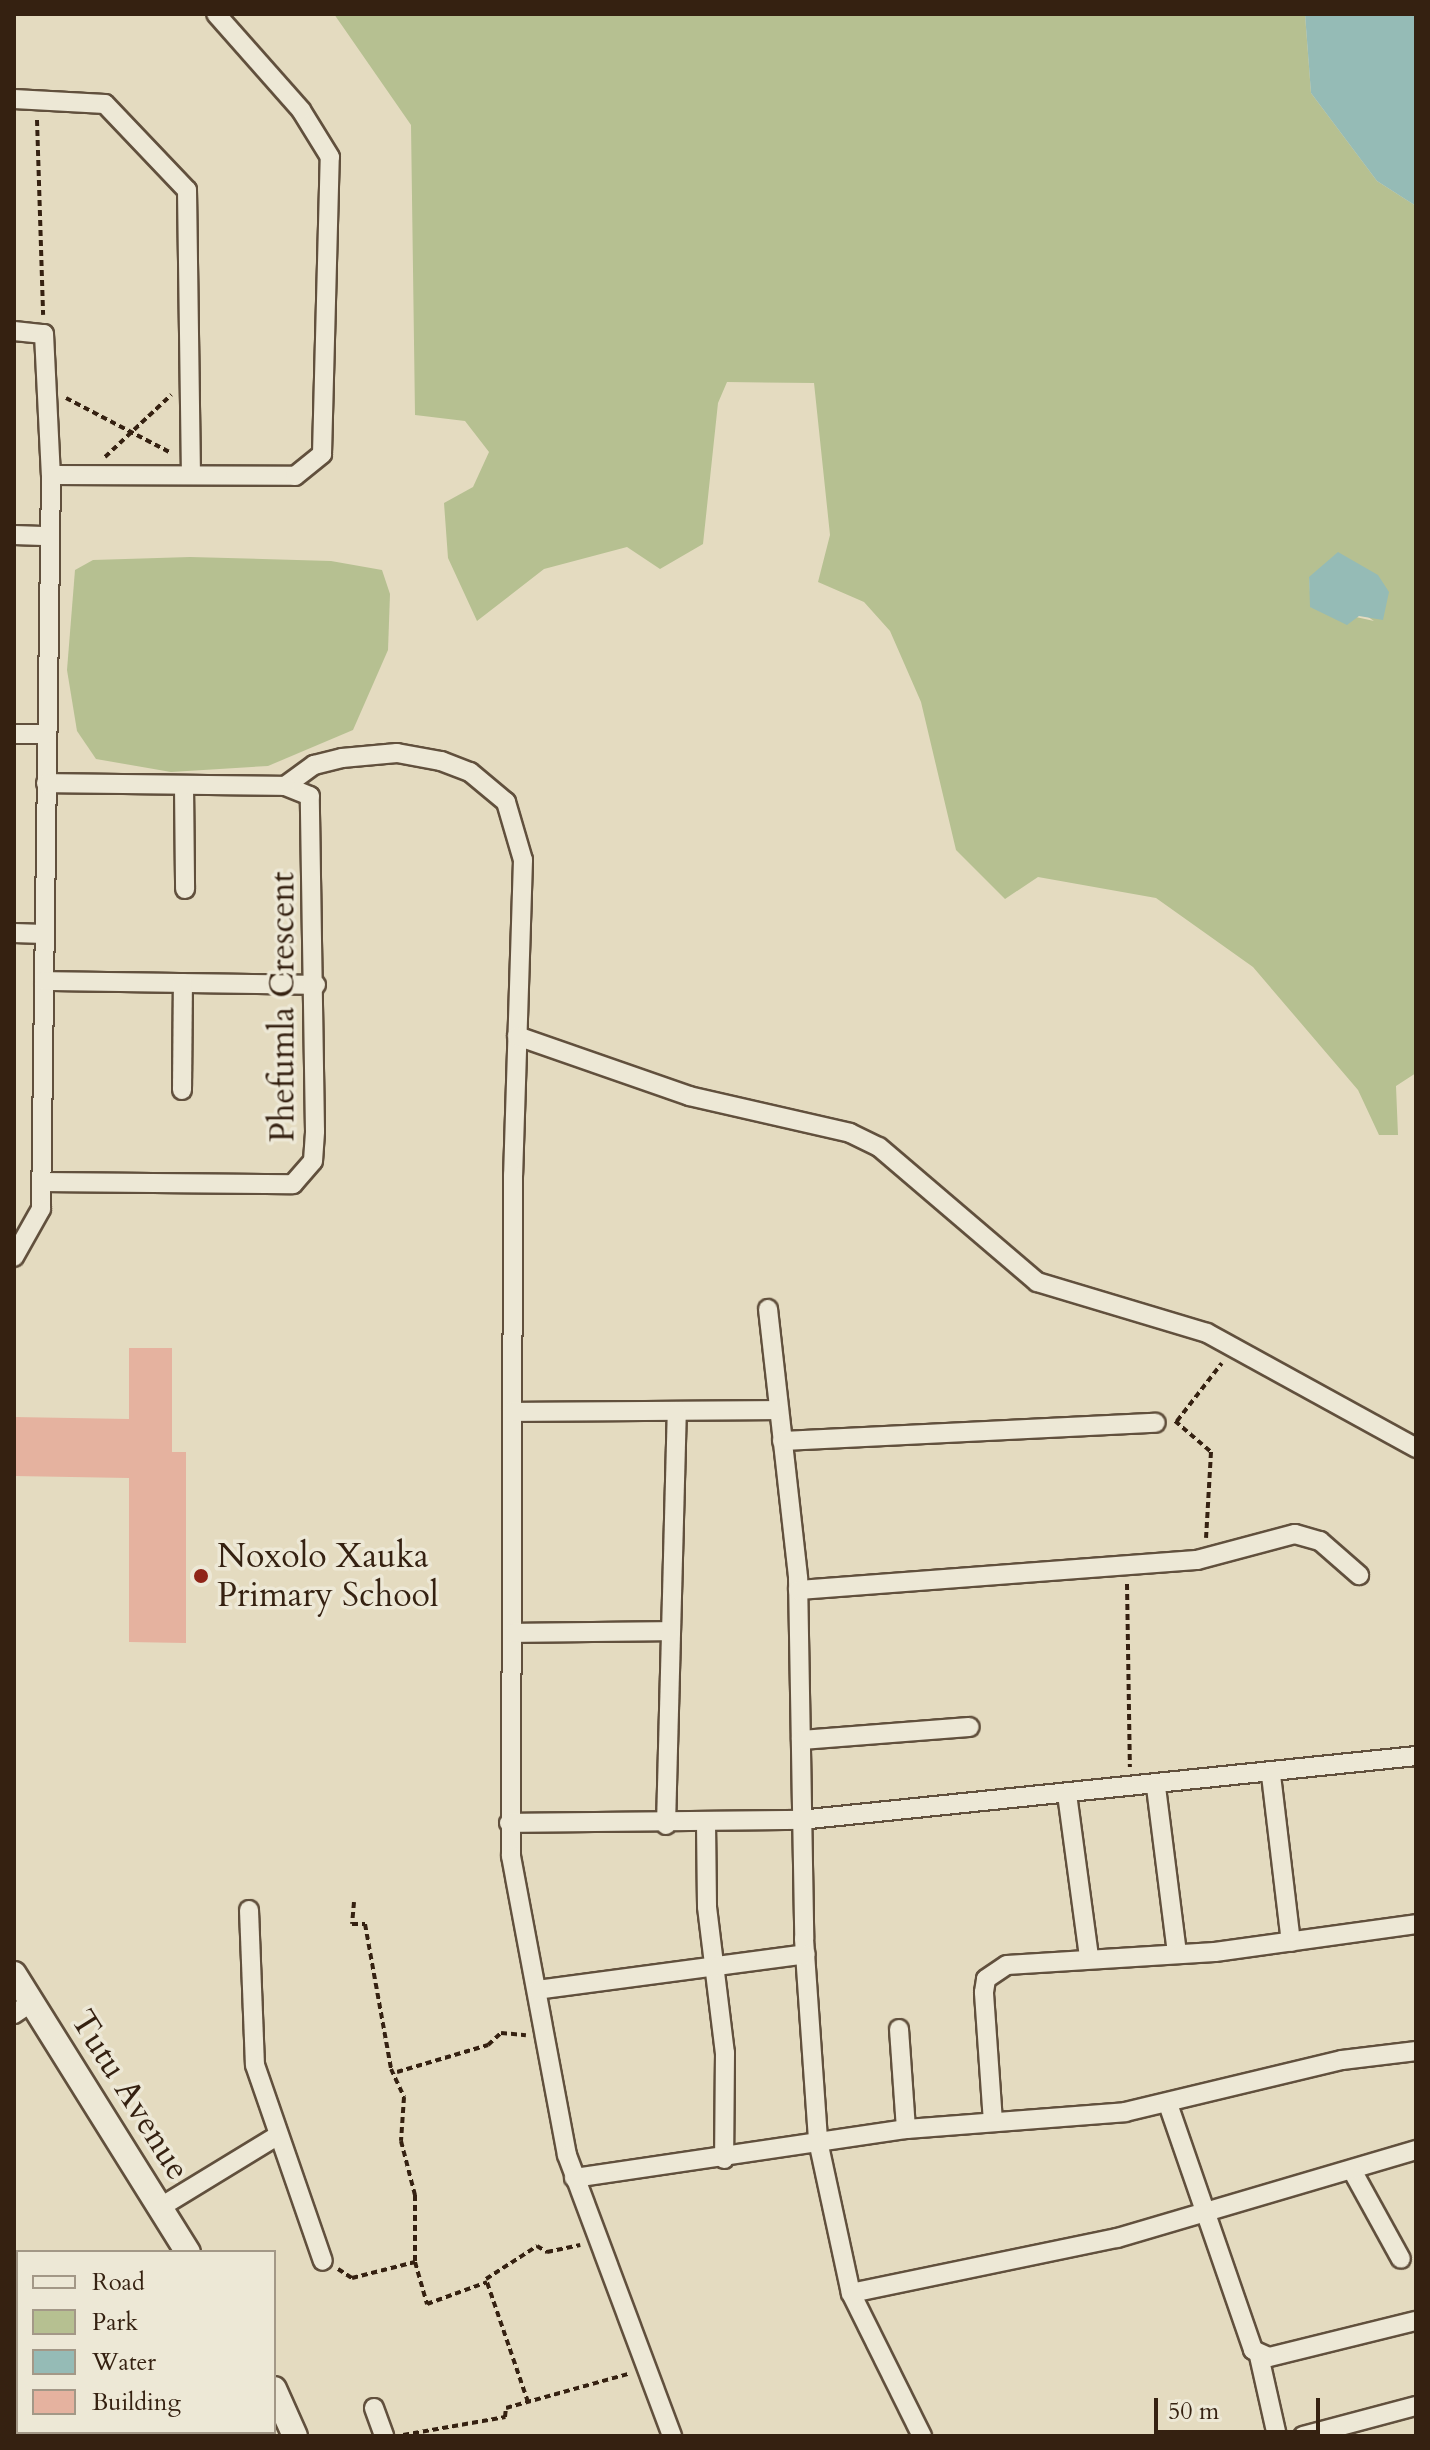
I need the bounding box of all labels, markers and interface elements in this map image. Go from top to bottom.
street label: Phefumla Crescent [263,872,303,1142]
place label: Noxolo Xauka Primary School [217,1536,439,1616]
marker: Noxolo Xauka Primary School [192,1567,210,1585]
street label: Tutu Avenue [62,2003,198,2187]
legend [16,2250,276,2434]
text: Road [92,2266,145,2299]
text: Park [92,2306,138,2339]
text: Water [92,2346,156,2379]
scale bar [1158,2382,1324,2432]
text: Building [92,2386,181,2419]
text: 50 m [1168,2395,1219,2428]

